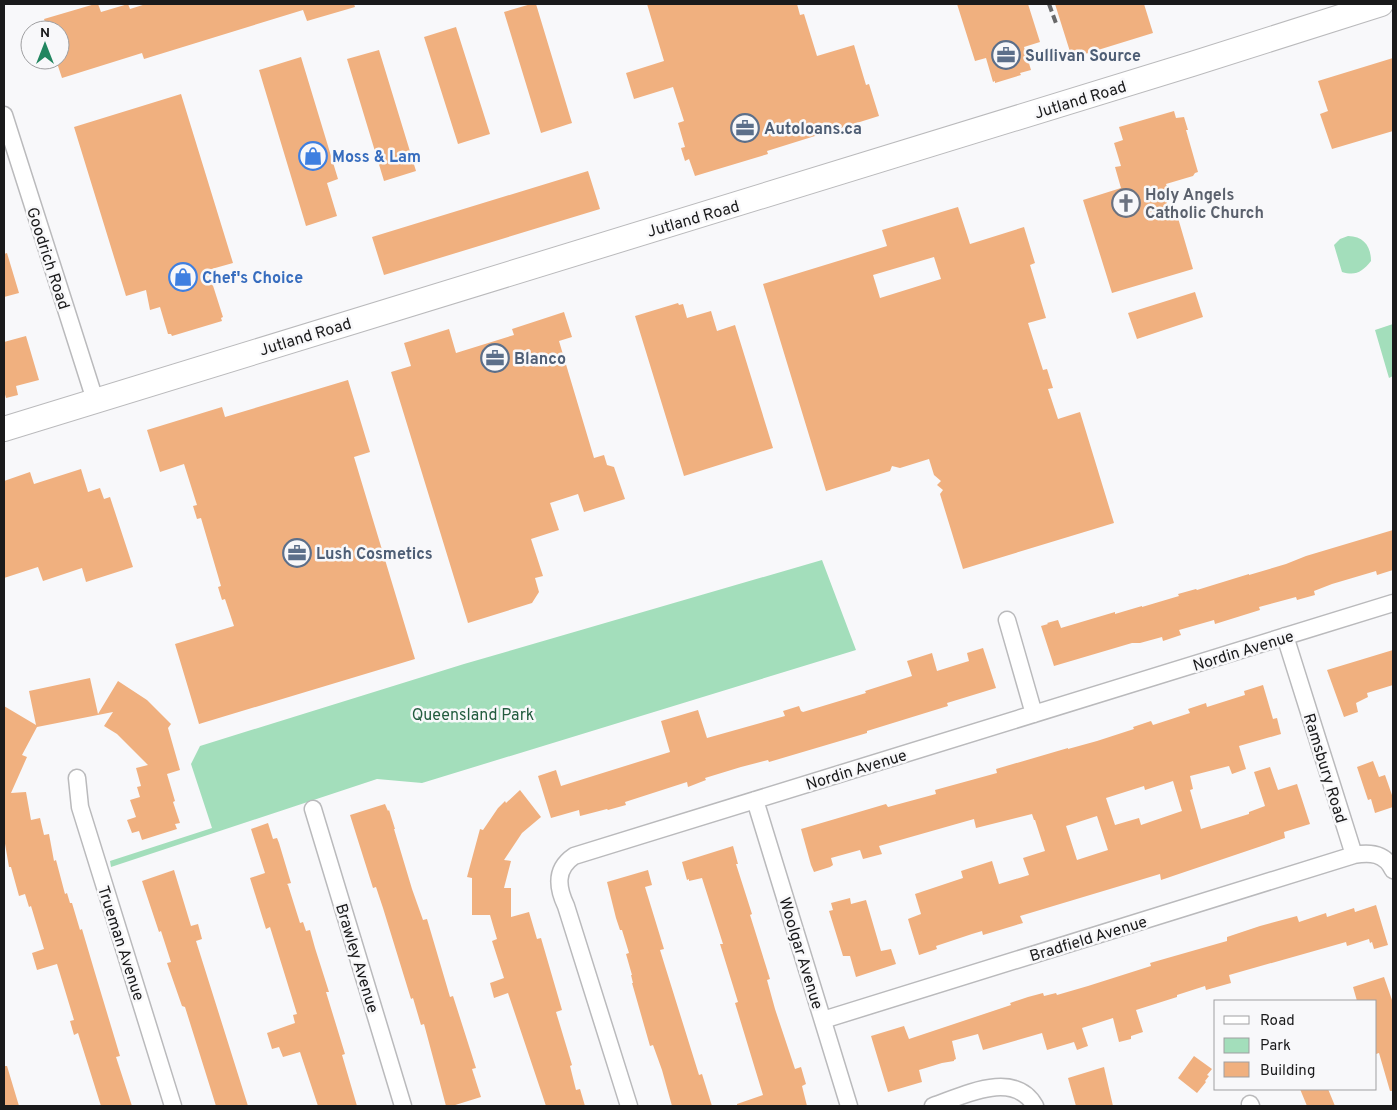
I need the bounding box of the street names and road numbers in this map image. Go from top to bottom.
street label: Jutland Road [1032,77,1129,124]
street label: Jutland Road [645,197,742,243]
street label: Goodrich Road [21,205,73,312]
street label: Jutland Road [257,314,354,361]
street label: Nordin Avenue [1191,627,1297,677]
street label: Ramsbury Road [1298,711,1350,826]
street label: Nordin Avenue [804,746,910,796]
street label: Trueman Avenue [92,884,148,1004]
street label: Woolgar Avenue [774,895,827,1012]
street label: Brawley Avenue [330,901,382,1016]
street label: Bradfield Avenue [1027,913,1150,967]

